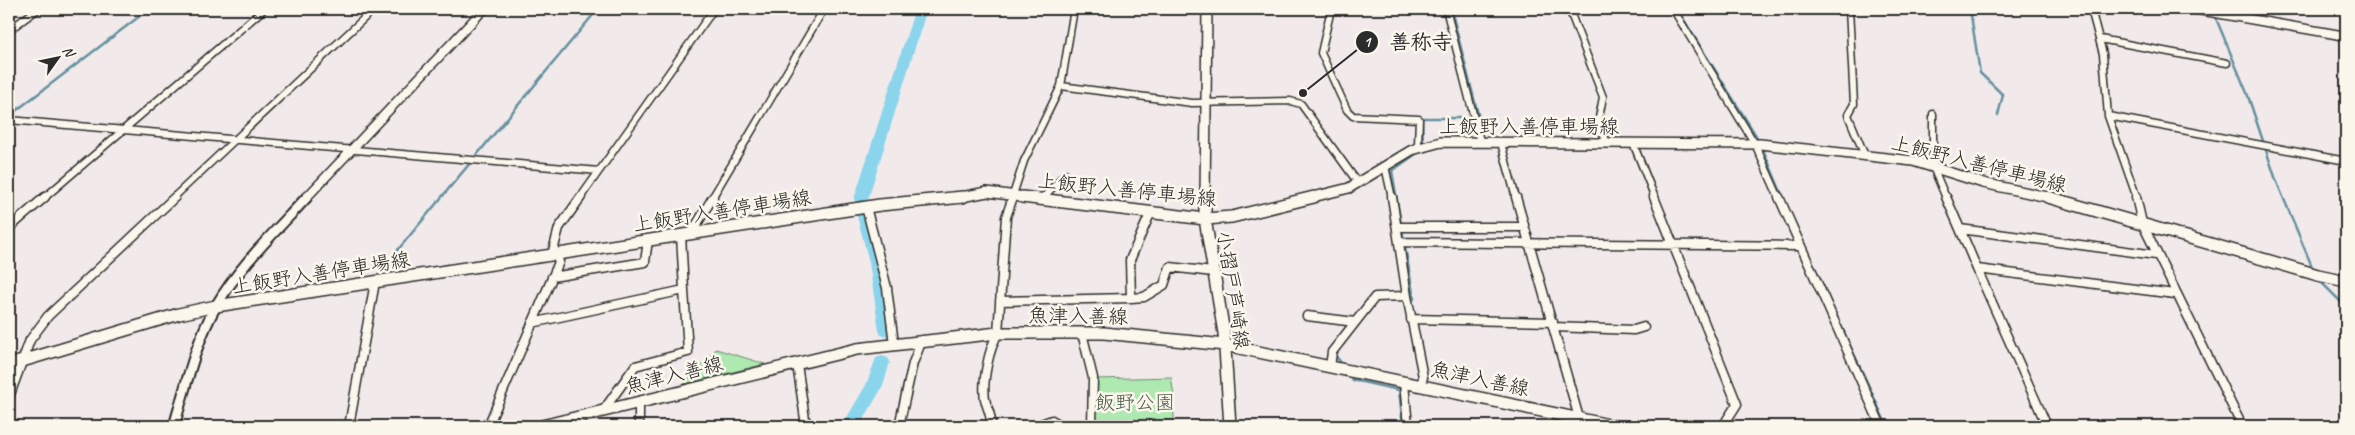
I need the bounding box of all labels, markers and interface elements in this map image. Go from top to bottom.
callout: 善称寺 [1355,24,1463,60]
text: 善称寺 [1390,29,1453,55]
north arrow [32,32,82,82]
text: 1 [1364,33,1373,52]
text: N [59,43,79,61]
street label: 上飯野入善停車場線 [1439,114,1619,139]
street label: 上飯野入善停車場線 [1889,130,2069,198]
street label: 上飯野入善停車場線 [1036,168,1218,212]
street label: 上飯野入善停車場線 [631,185,813,237]
street label: 小摺戸芦崎線 [1211,229,1255,351]
street label: 上飯野入善停車場線 [230,247,412,299]
street label: 魚津入善線 [1028,303,1128,329]
street label: 魚津入善線 [622,351,726,399]
street label: 魚津入善線 [1428,356,1532,402]
park label: 飯野公園 [1095,390,1175,415]

